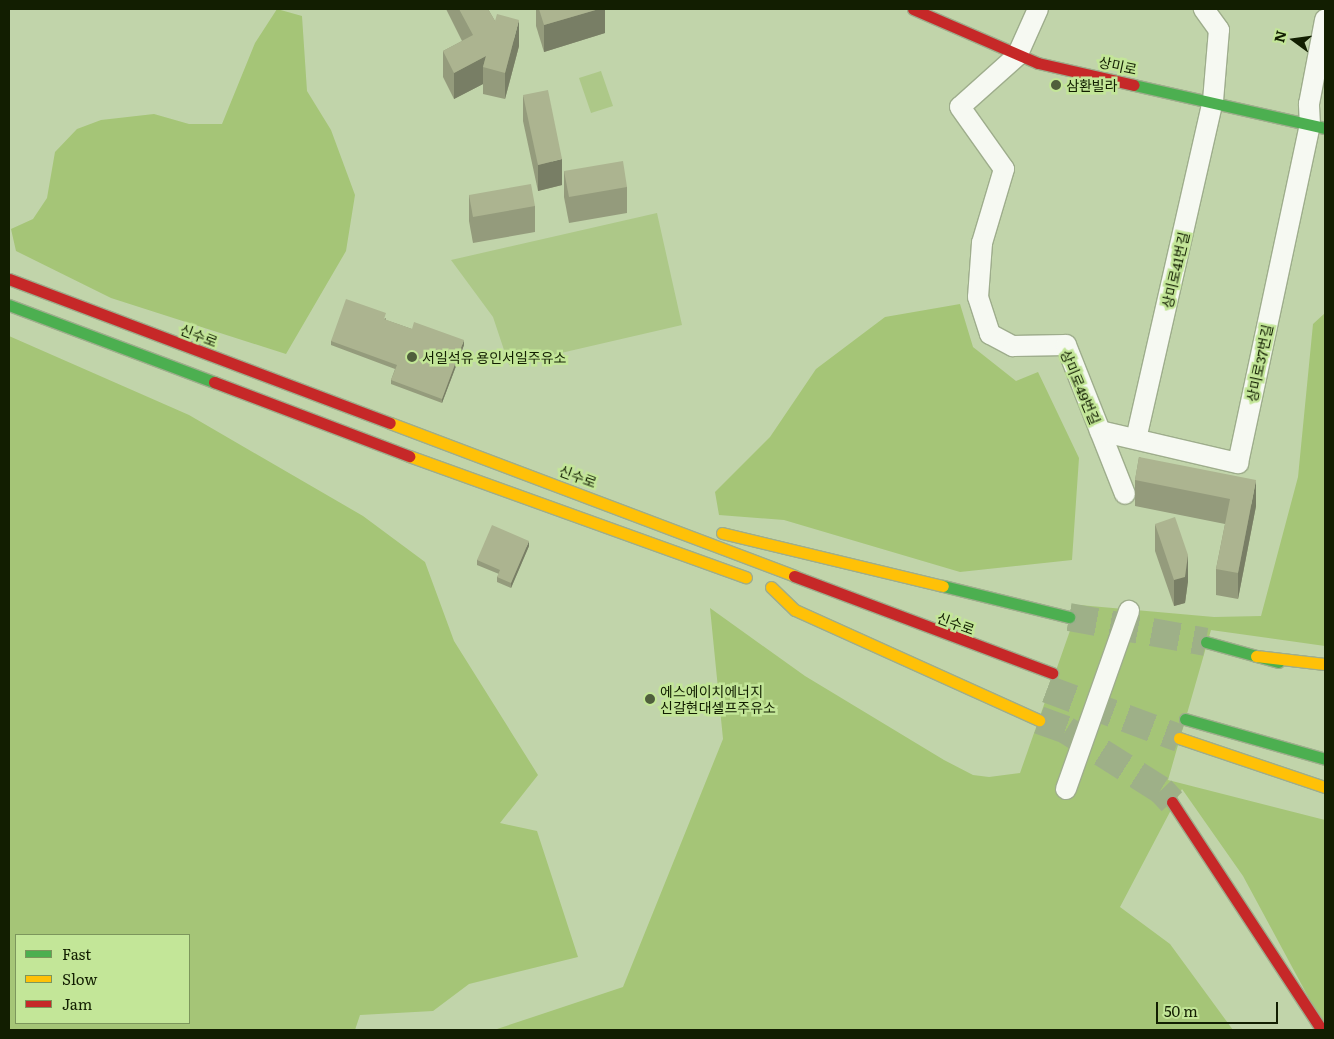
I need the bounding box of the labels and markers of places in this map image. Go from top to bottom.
place label: 삼환빌라 [1066,77,1118,93]
marker: 삼환빌라 [1050,79,1062,91]
place label: 서일석유 용인서일주유소 [422,349,566,365]
marker: 서일석유 용인서일주유소 [406,351,418,363]
place label: 에스에이치에너지 신갈현대셀프주유소 [660,683,776,716]
marker: 에스에이치에너지 신갈현대셀프주유소 [644,693,656,705]

